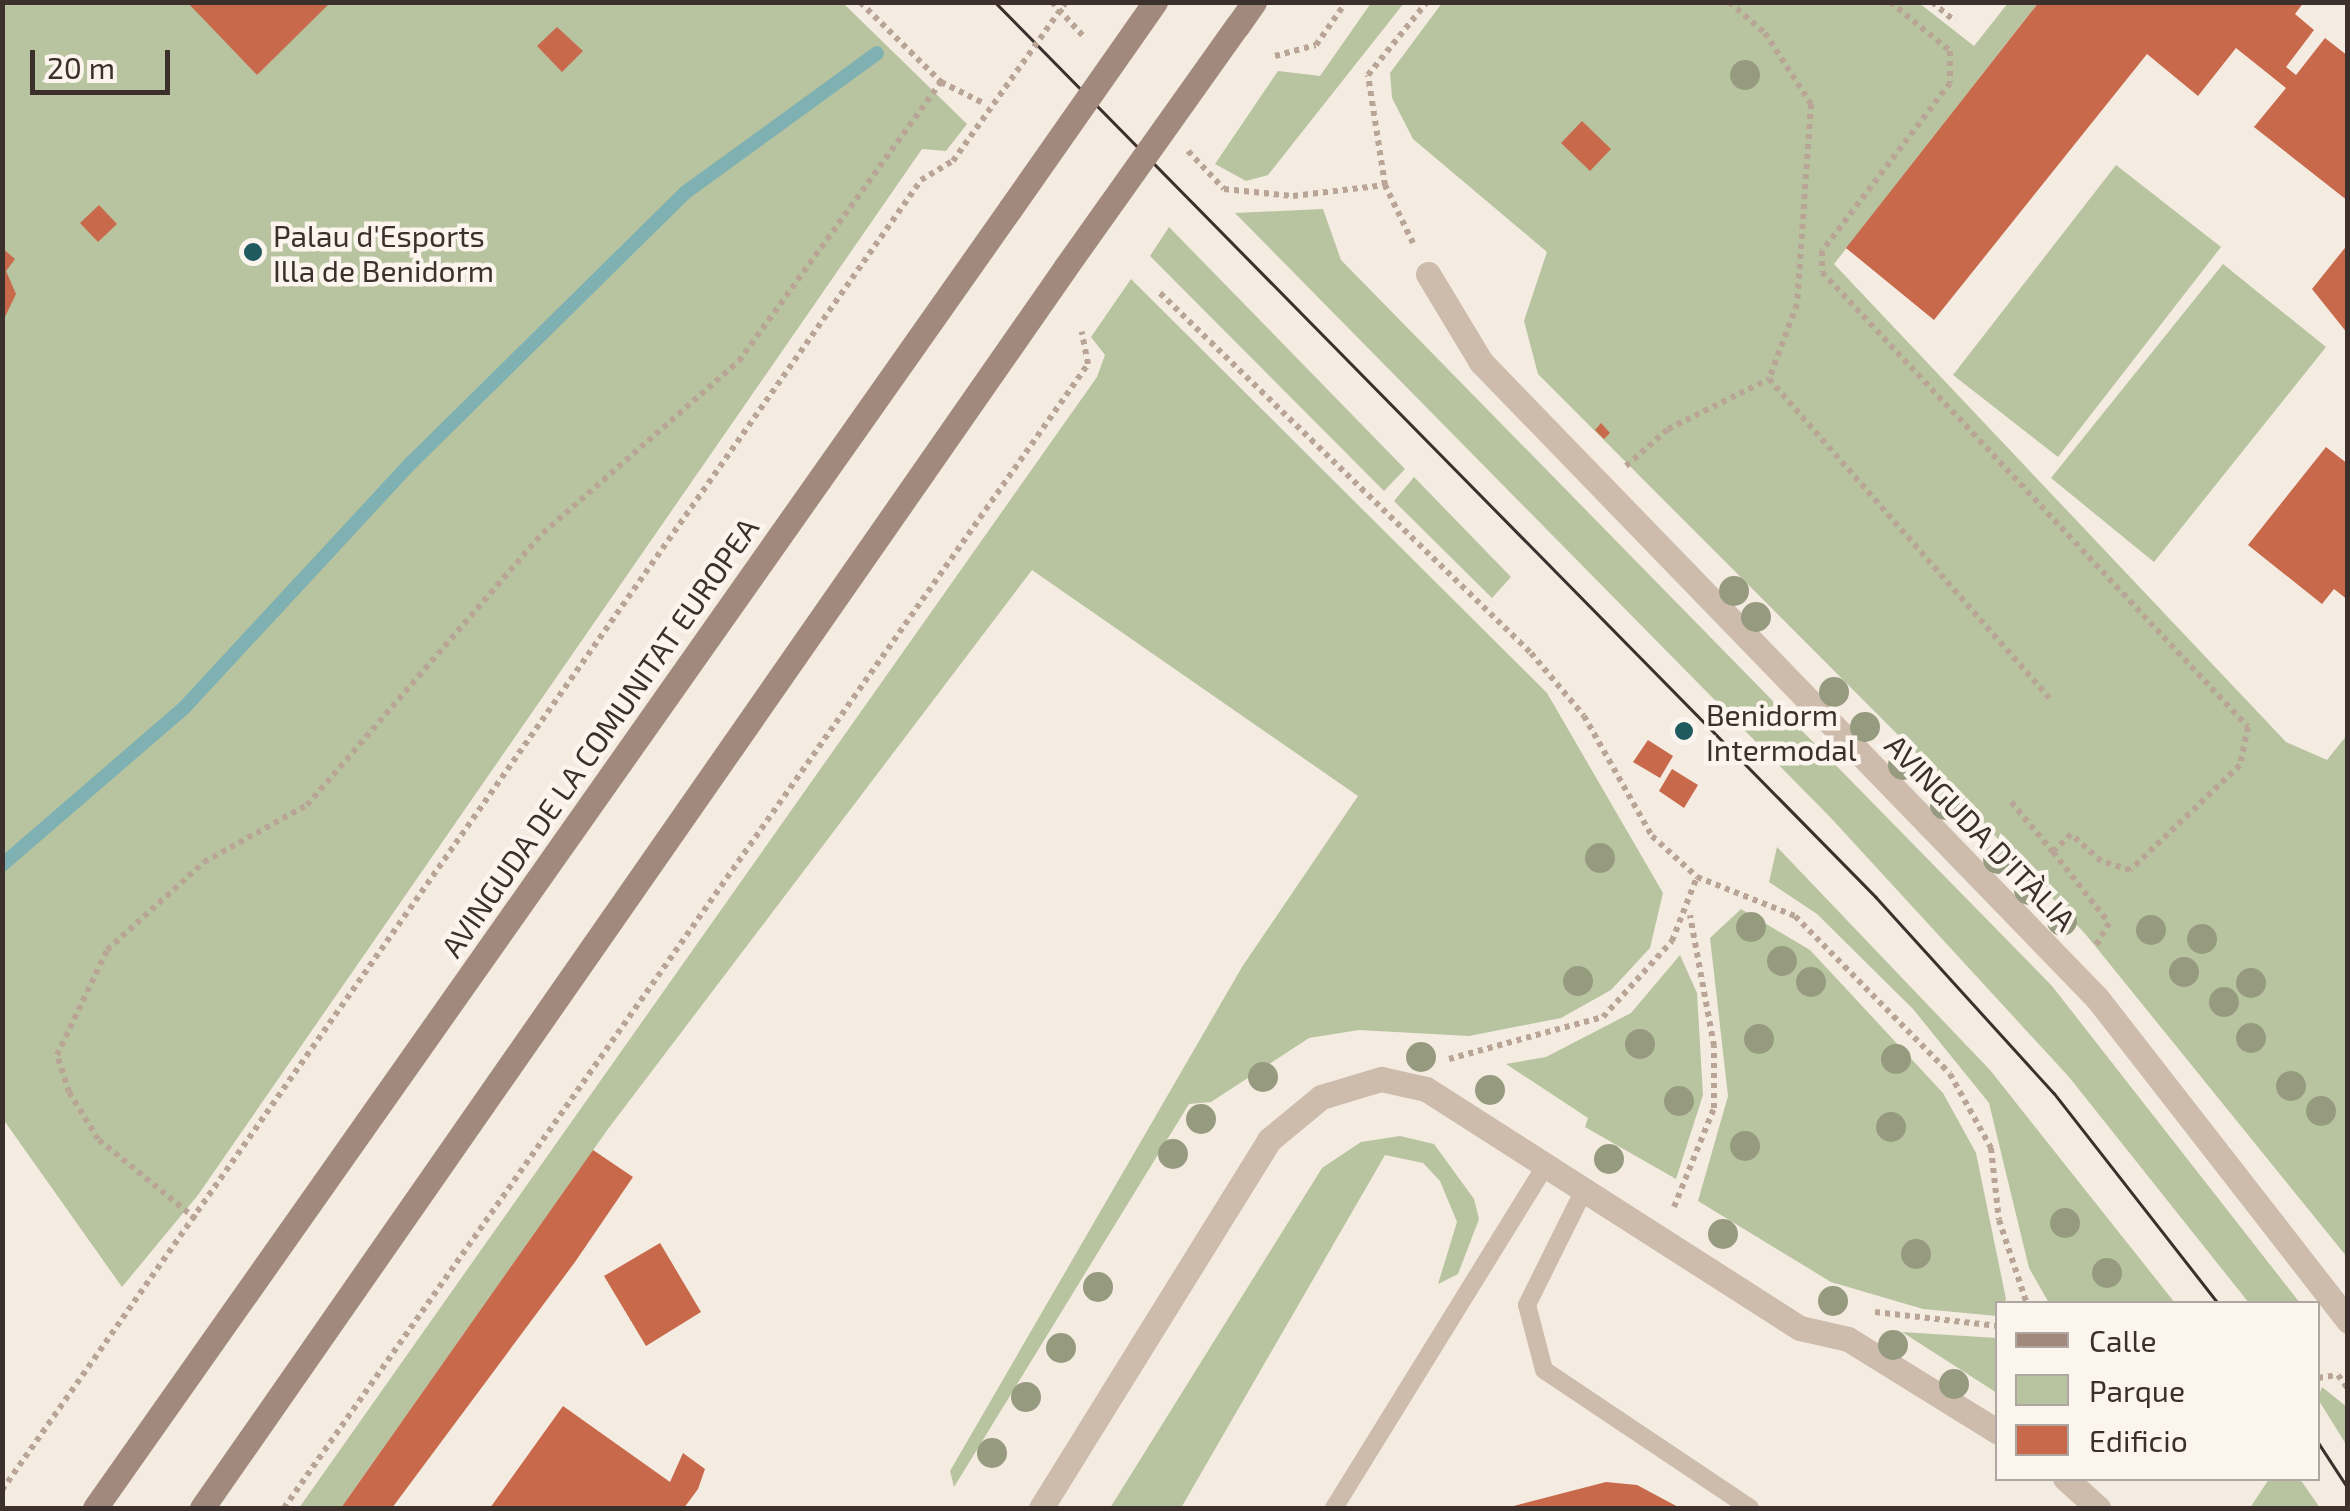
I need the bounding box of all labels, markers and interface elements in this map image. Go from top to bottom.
scale bar [35,30,175,92]
text: 20 m [47,49,115,85]
place label: Palau d'Esports Illa de Benidorm [273,217,494,288]
marker: Palau d'Esports Illa de Benidorm [242,241,264,263]
street label: AVINGUDA DE LA COMUNITAT EUROPEA [432,509,766,965]
place label: Benidorm Intermodal [1706,696,1857,766]
marker: Benidorm Intermodal [1671,718,1697,744]
street label: AVINGUDA D'ITÀLIA [1878,726,2084,938]
legend [1995,1301,2320,1481]
text: Calle [2089,1322,2157,1358]
text: Parque [2089,1372,2185,1408]
text: Edificio [2089,1422,2188,1458]

